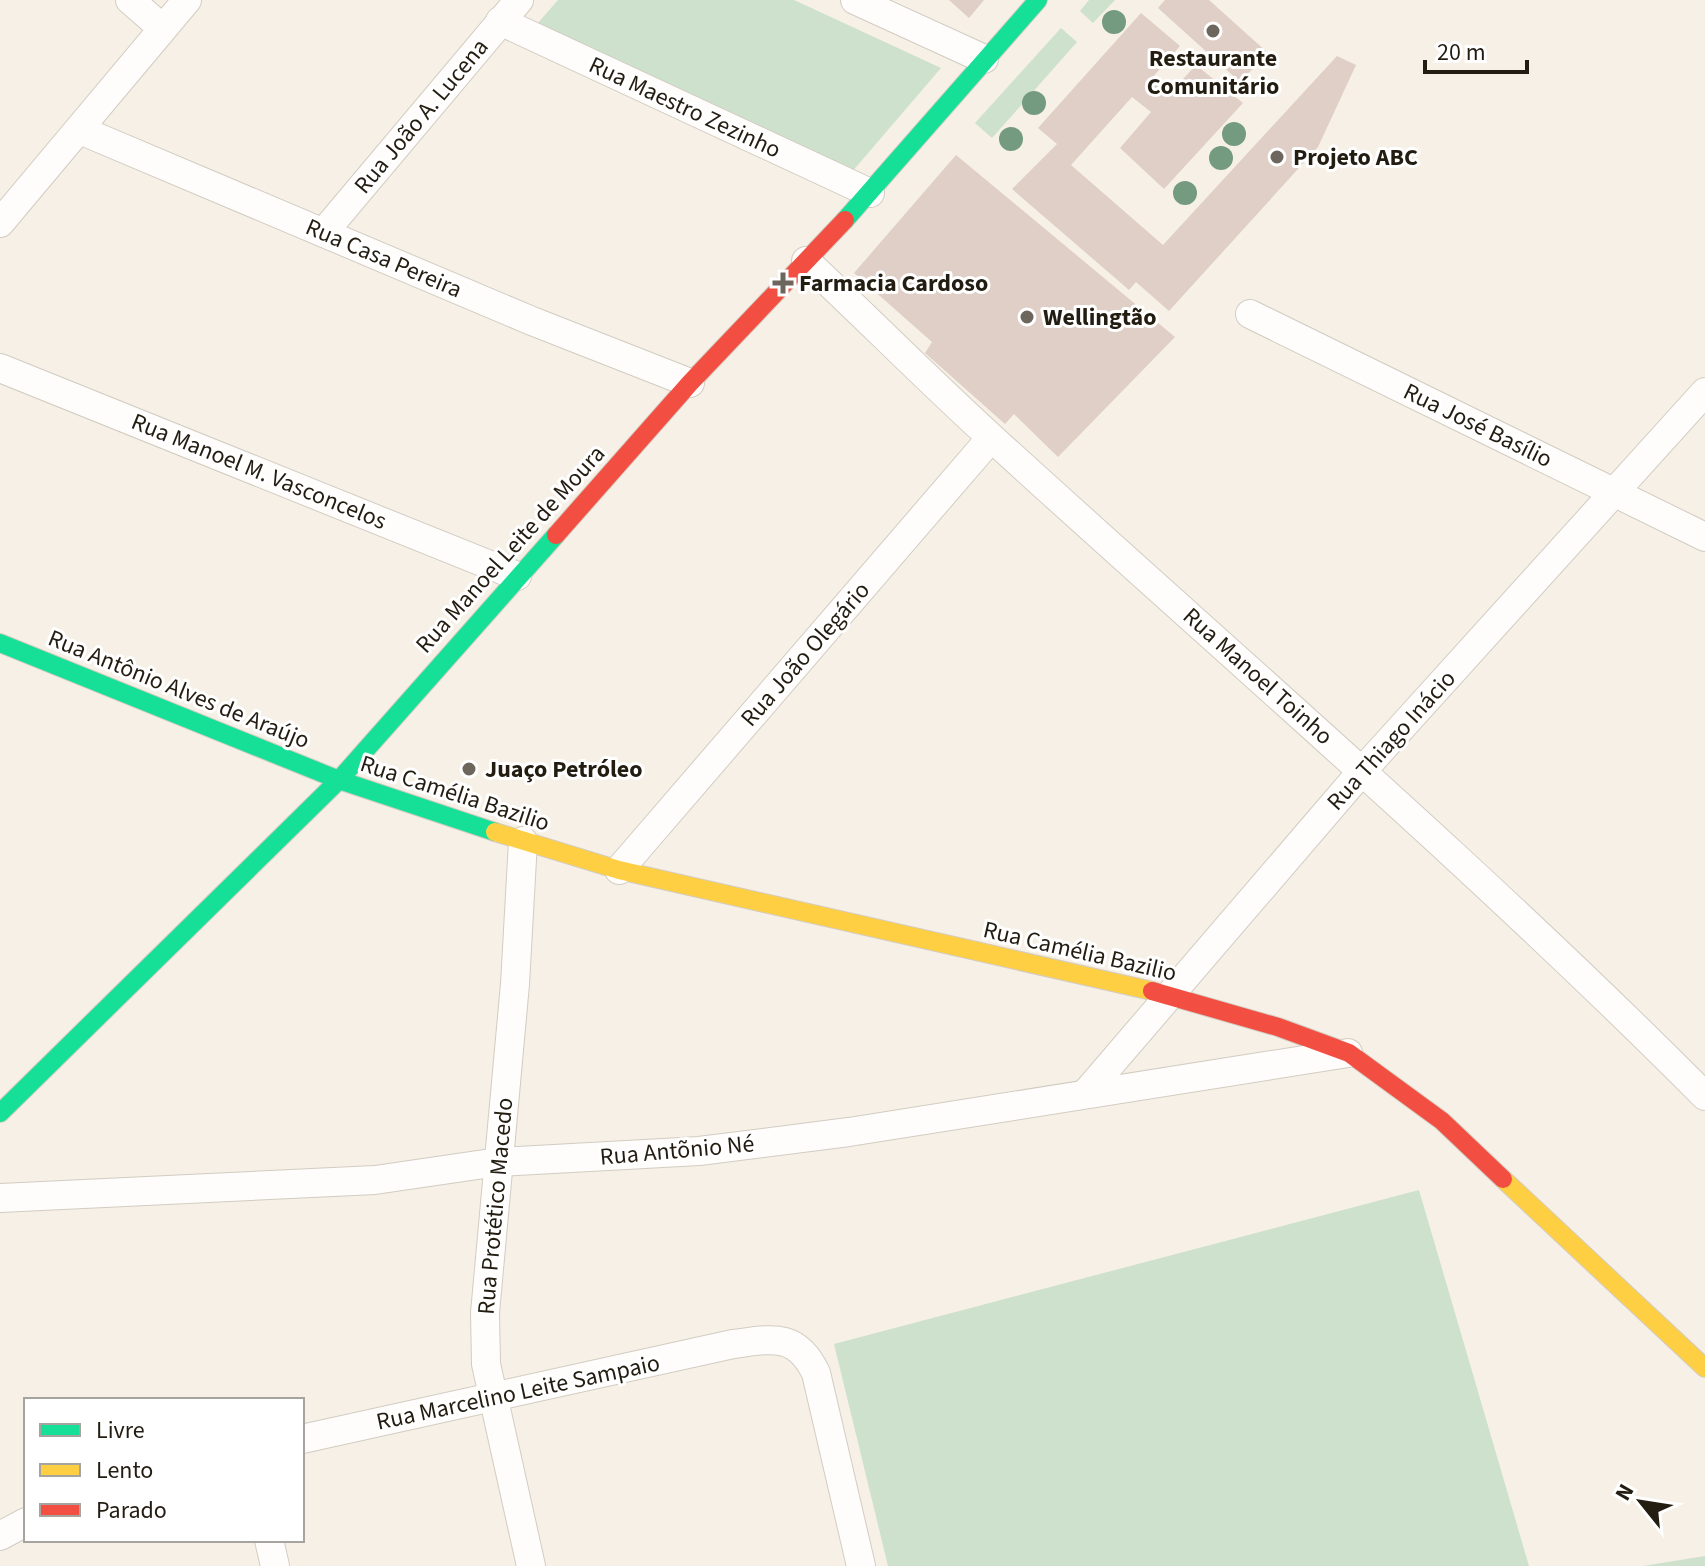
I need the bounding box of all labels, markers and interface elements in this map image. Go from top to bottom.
marker: Restaurante Comunitário [1204,22,1222,40]
scale bar [1425,24,1527,74]
street label: Rua João A. Lucena [346,31,497,202]
text: 20 m [1437,35,1486,70]
place label: Restaurante Comunitário [1147,41,1279,104]
street label: Rua Maestro Zezinho [583,48,787,167]
place label: Projeto ABC [1293,140,1418,175]
marker: Projeto ABC [1268,148,1286,166]
street label: Rua Casa Pereira [300,210,468,307]
place label: Farmacia Cardoso [799,266,988,301]
marker: Farmacia Cardoso [774,274,792,292]
place label: Wellingtão [1043,300,1157,335]
marker: Wellingtão [1018,308,1036,326]
street label: Rua José Basílio [1397,374,1558,477]
street label: Rua Manoel M. Vasconcelos [126,404,392,539]
street label: Rua Manoel Leite de Moura [407,438,613,661]
street label: Rua João Olegário [732,574,878,735]
street label: Rua Manoel Toinho [1175,599,1341,753]
street label: Rua Antônio Alves de Araújo [43,621,315,758]
street label: Rua Thiago Inácio [1319,662,1464,818]
street label: Rua Camélia Bazilio [356,746,554,841]
place label: Juaço Petróleo [485,752,643,787]
marker: Juaço Petróleo [460,760,478,778]
street label: Rua Camélia Bazilio [980,912,1180,991]
street label: Rua Protético Macedo [469,1096,522,1316]
street label: Rua Antõnio Né [598,1126,756,1175]
street label: Rua Marcelino Leite Sampaio [373,1345,663,1440]
legend [24,1398,304,1542]
text: Livre [96,1413,145,1448]
text: Lento [96,1453,153,1488]
north arrow [1601,1462,1681,1542]
text: N [1607,1478,1642,1507]
text: Parado [96,1493,167,1528]

